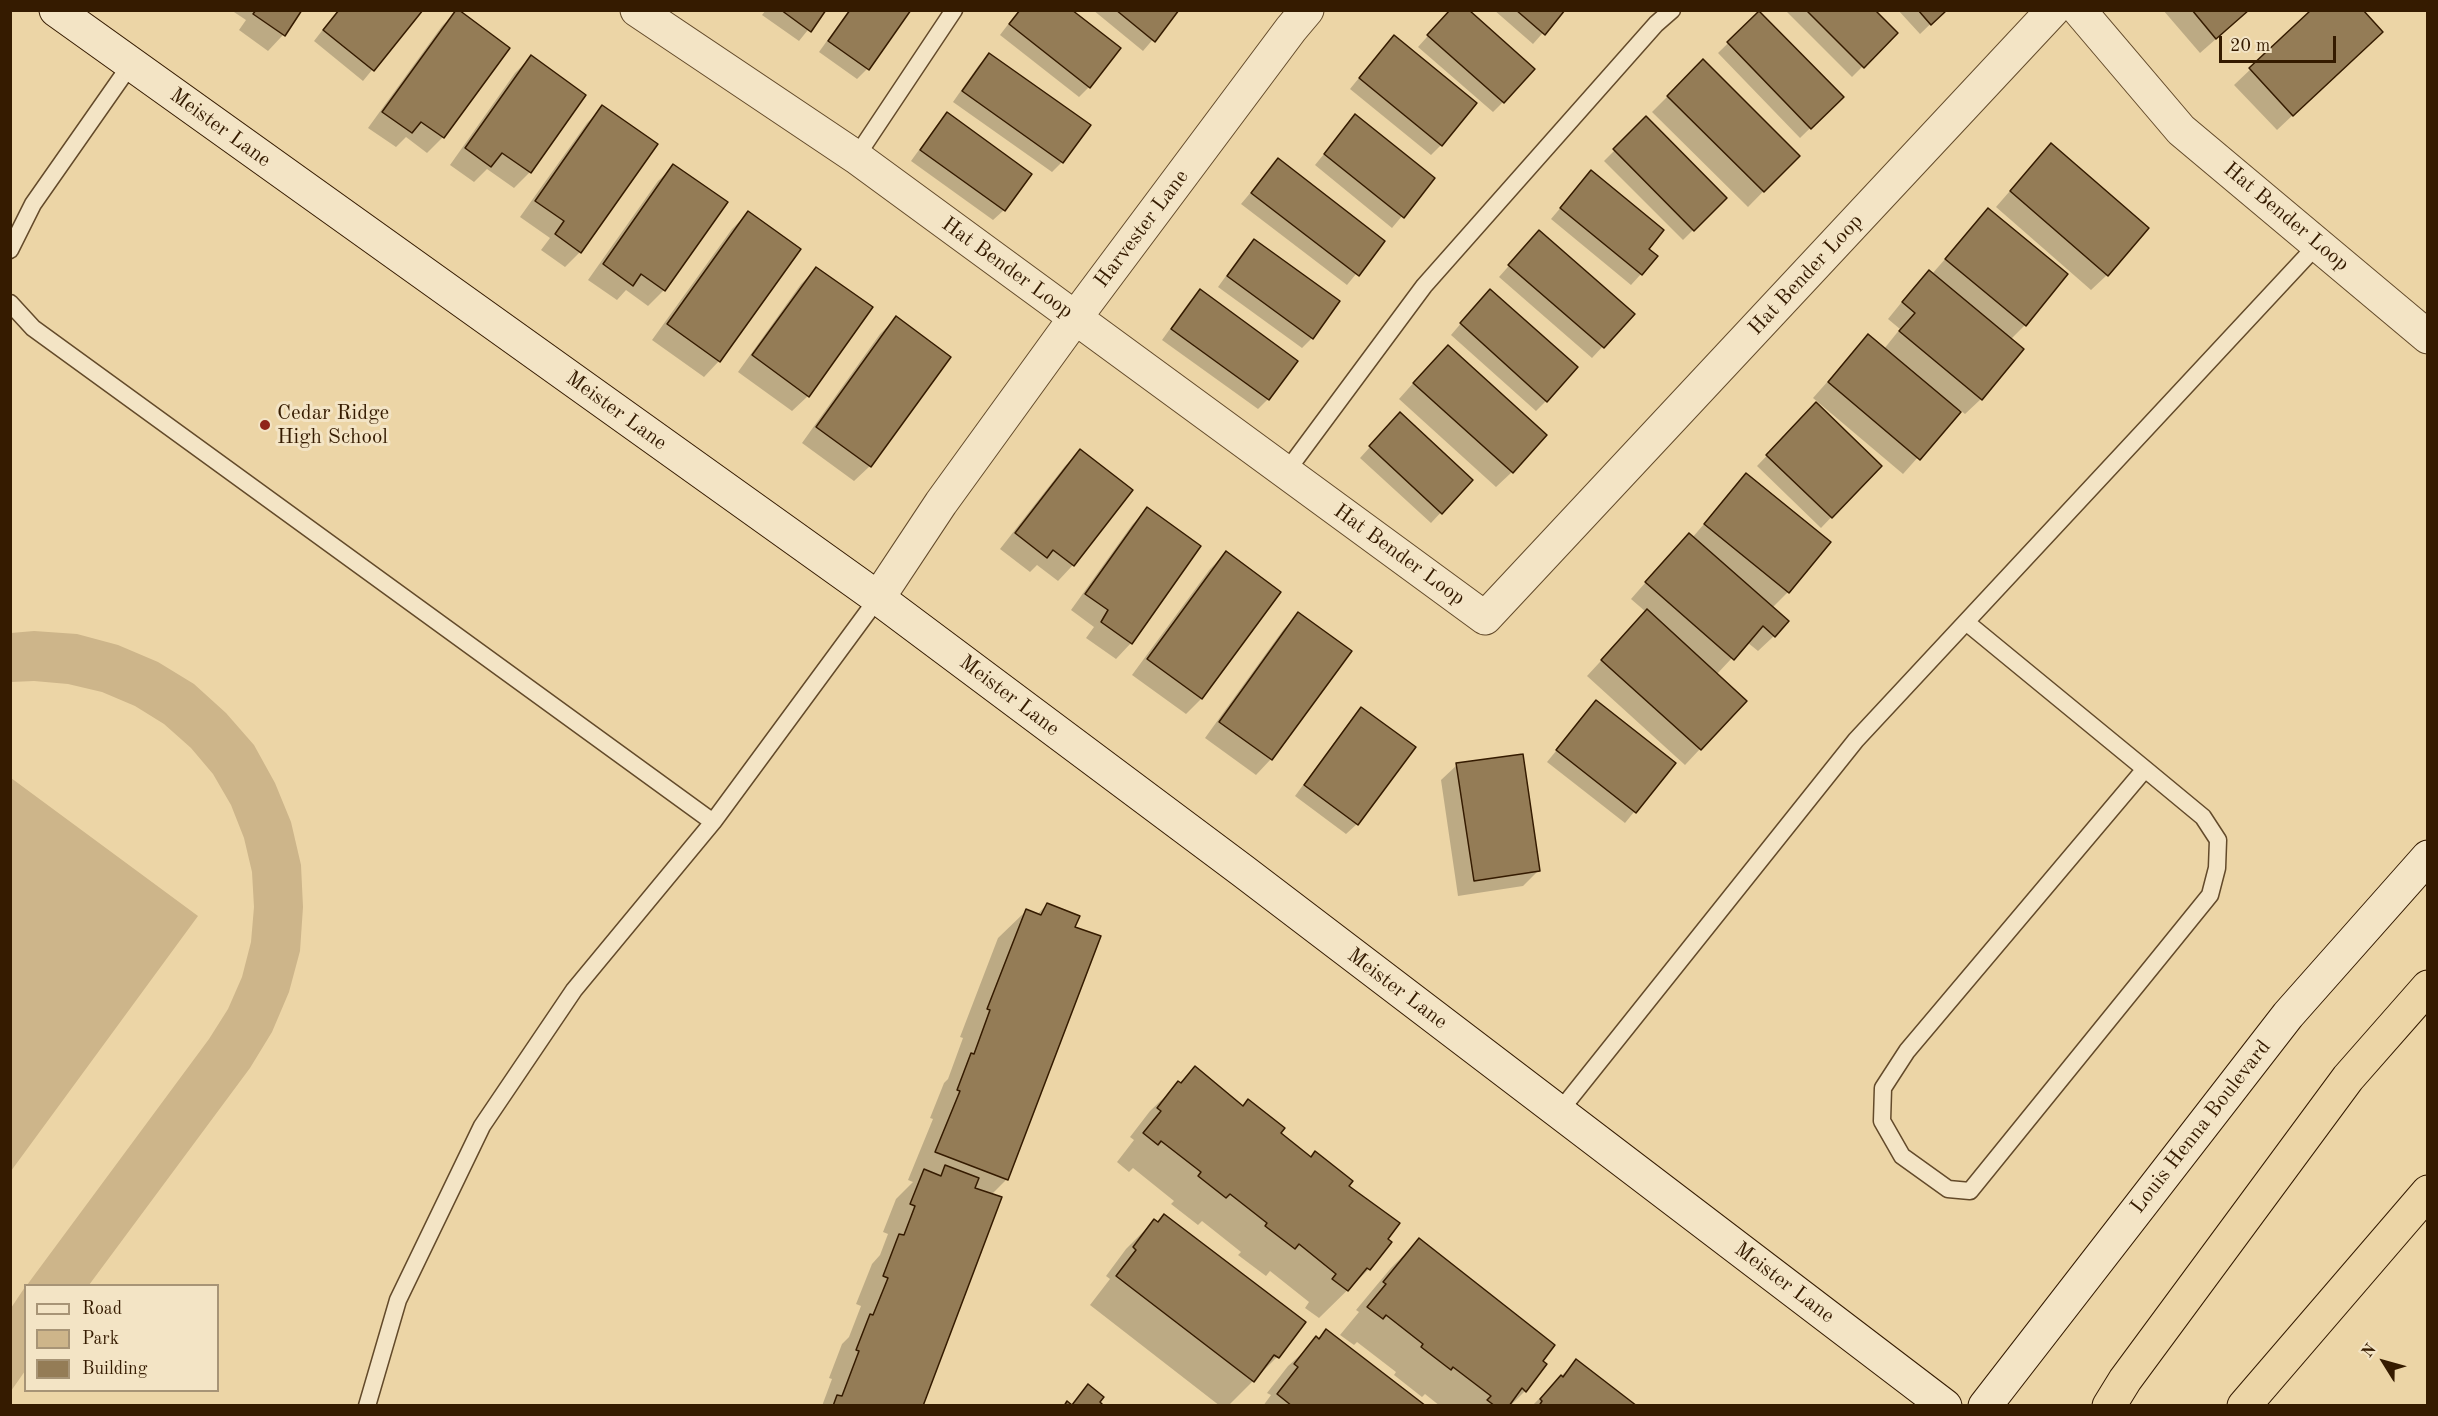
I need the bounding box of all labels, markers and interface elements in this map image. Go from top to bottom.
scale bar [2222,24,2339,62]
text: 20 m [2230,37,2270,55]
street label: Meister Lane [164,83,276,173]
street label: Hat Bender Loop [2218,157,2354,277]
street label: Harvester Lane [1089,165,1195,293]
street label: Hat Bender Loop [1743,209,1869,341]
street label: Hat Bender Loop [936,212,1078,324]
street label: Meister Lane [560,366,672,456]
place label: Cedar Ridge High School [277,400,389,450]
marker: Cedar Ridge High School [258,418,272,432]
street label: Hat Bender Loop [1328,499,1470,611]
street label: Meister Lane [954,650,1064,742]
street label: Meister Lane [1342,943,1452,1035]
street label: Louis Henna Boulevard [2125,1035,2277,1219]
street label: Meister Lane [1729,1237,1839,1329]
legend [24,1284,219,1392]
text: Road [82,1300,122,1318]
text: Park [82,1330,119,1348]
north arrow [2354,1332,2414,1392]
text: N [2360,1341,2380,1361]
text: Building [82,1360,147,1378]

